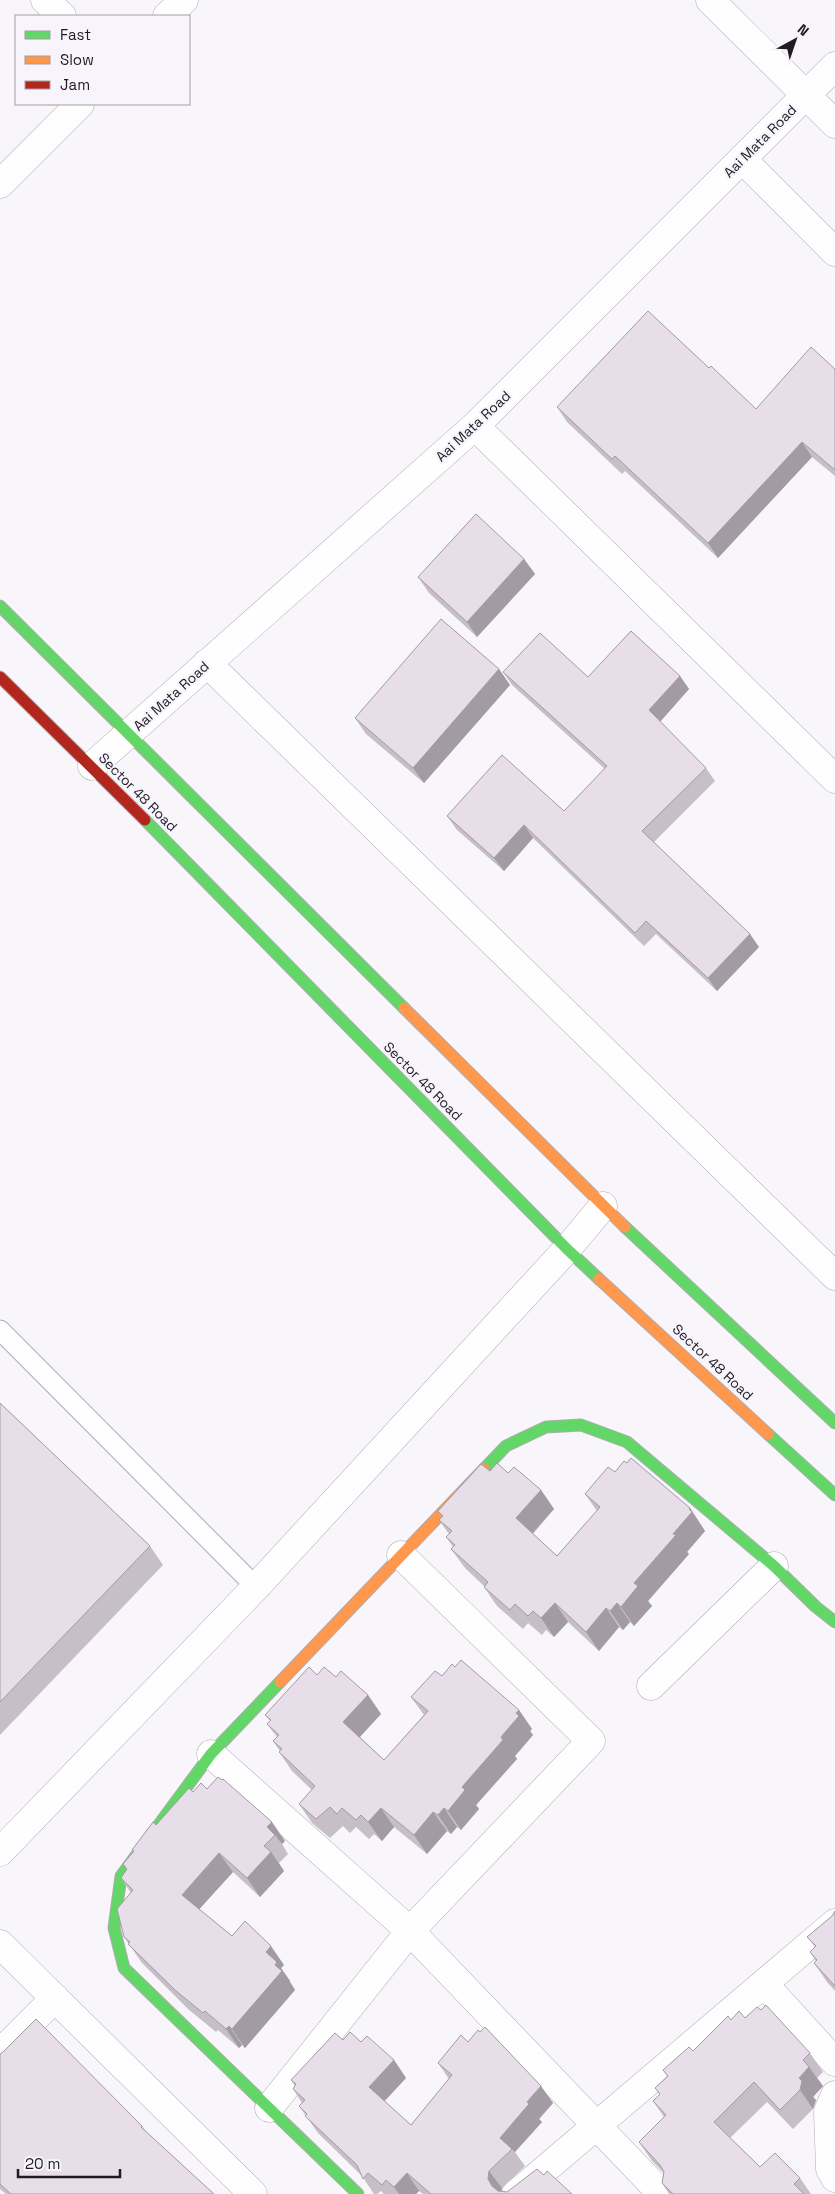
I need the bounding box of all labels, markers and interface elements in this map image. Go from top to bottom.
legend [15,15,190,105]
north arrow [770,15,820,65]
text: N [794,20,813,40]
text: Fast [60,25,91,44]
text: Slow [60,50,94,69]
text: Jam [60,75,90,94]
street label: Aai Mata Road [720,101,800,181]
street label: Aai Mata Road [432,387,514,465]
street label: Aai Mata Road [129,657,213,735]
street label: Sector 48 Road [95,749,181,835]
street label: Sector 48 Road [380,1038,466,1124]
street label: Sector 48 Road [669,1320,757,1404]
scale bar [18,2146,120,2178]
text: 20 m [25,2154,60,2173]

